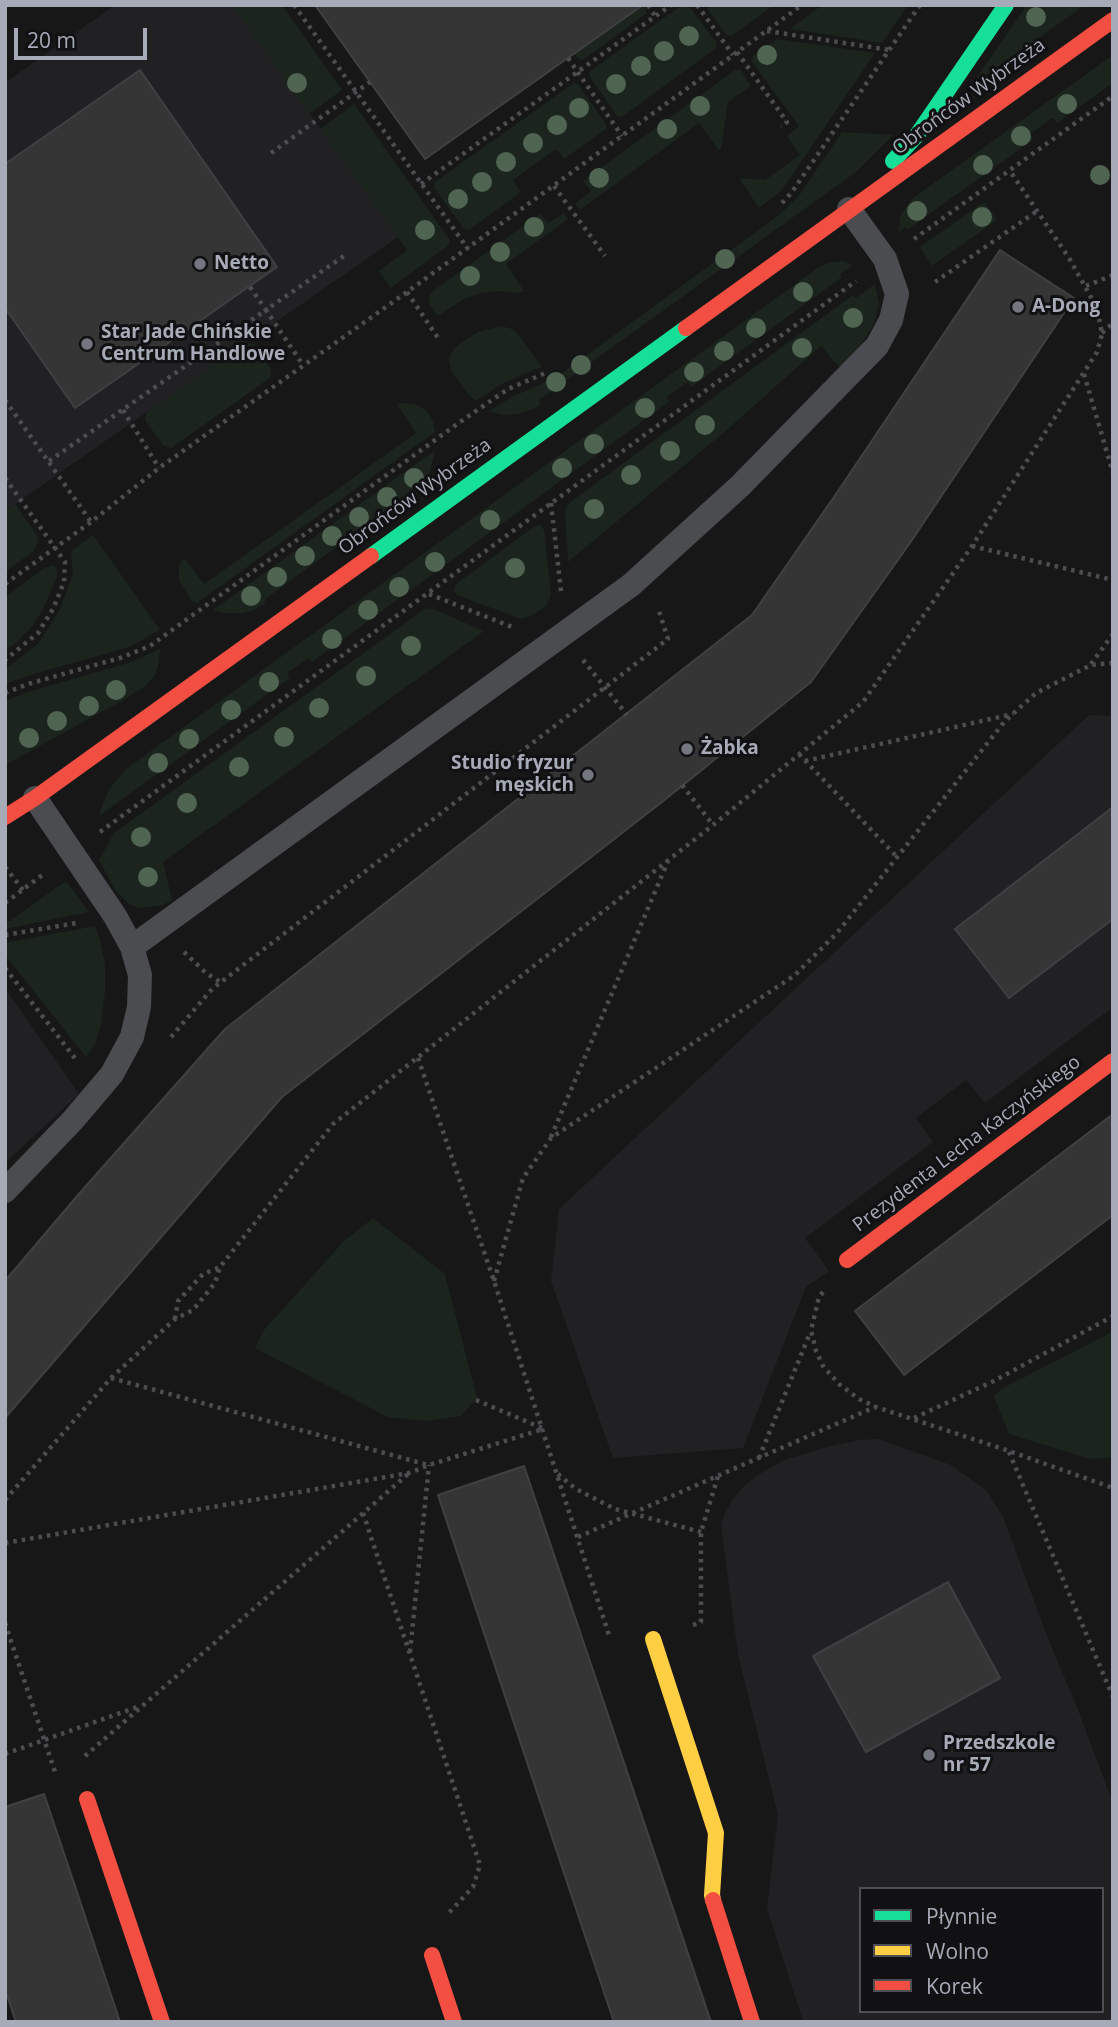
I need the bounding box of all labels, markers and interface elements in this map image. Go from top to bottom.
scale bar [18,14,150,58]
text: 20 m [27,26,76,54]
street label: Obrońców Wybrzeża [888,34,1050,160]
place label: Netto [214,253,269,275]
marker: Netto [192,256,208,272]
place label: A-Dong [1032,296,1100,318]
marker: A-Dong [1010,299,1026,315]
place label: Star Jade Chińskie Centrum Handlowe [101,322,285,366]
marker: Star Jade Chińskie Centrum Handlowe [79,336,95,352]
street label: Obrońców Wybrzeża [334,434,496,560]
place label: Żabka [701,738,759,760]
marker: Żabka [679,741,695,757]
place label: Studio fryzur męskich [451,753,574,797]
marker: Studio fryzur męskich [580,767,596,783]
street label: Prezydenta Lecha Kaczyńskiego [849,1051,1085,1237]
place label: Przedszkole nr 57 [943,1733,1055,1777]
marker: Przedszkole nr 57 [921,1747,937,1763]
legend [859,1887,1104,2013]
text: Płynnie [926,1902,997,1930]
text: Wolno [926,1937,989,1965]
text: Korek [926,1972,983,2000]

